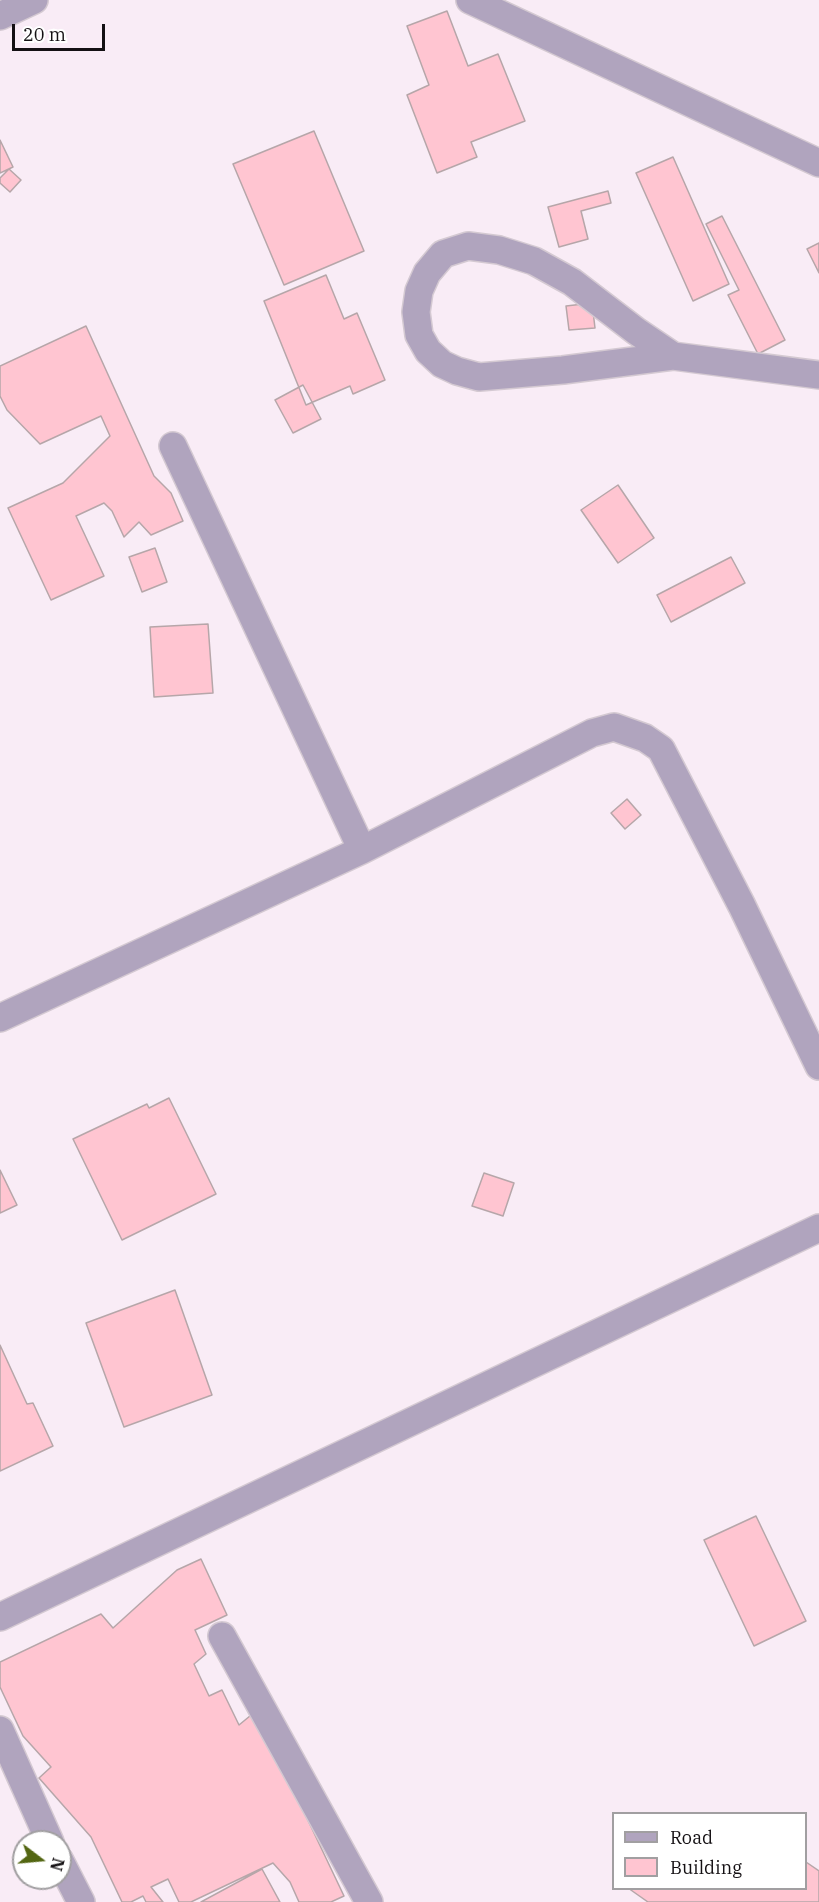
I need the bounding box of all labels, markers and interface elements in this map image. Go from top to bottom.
scale bar [15,12,108,50]
text: 20 m [23,23,66,46]
legend [612,1812,807,1890]
text: Road [670,1826,713,1849]
north arrow [12,1830,72,1890]
text: N [46,1856,69,1873]
text: Building [670,1856,742,1879]

